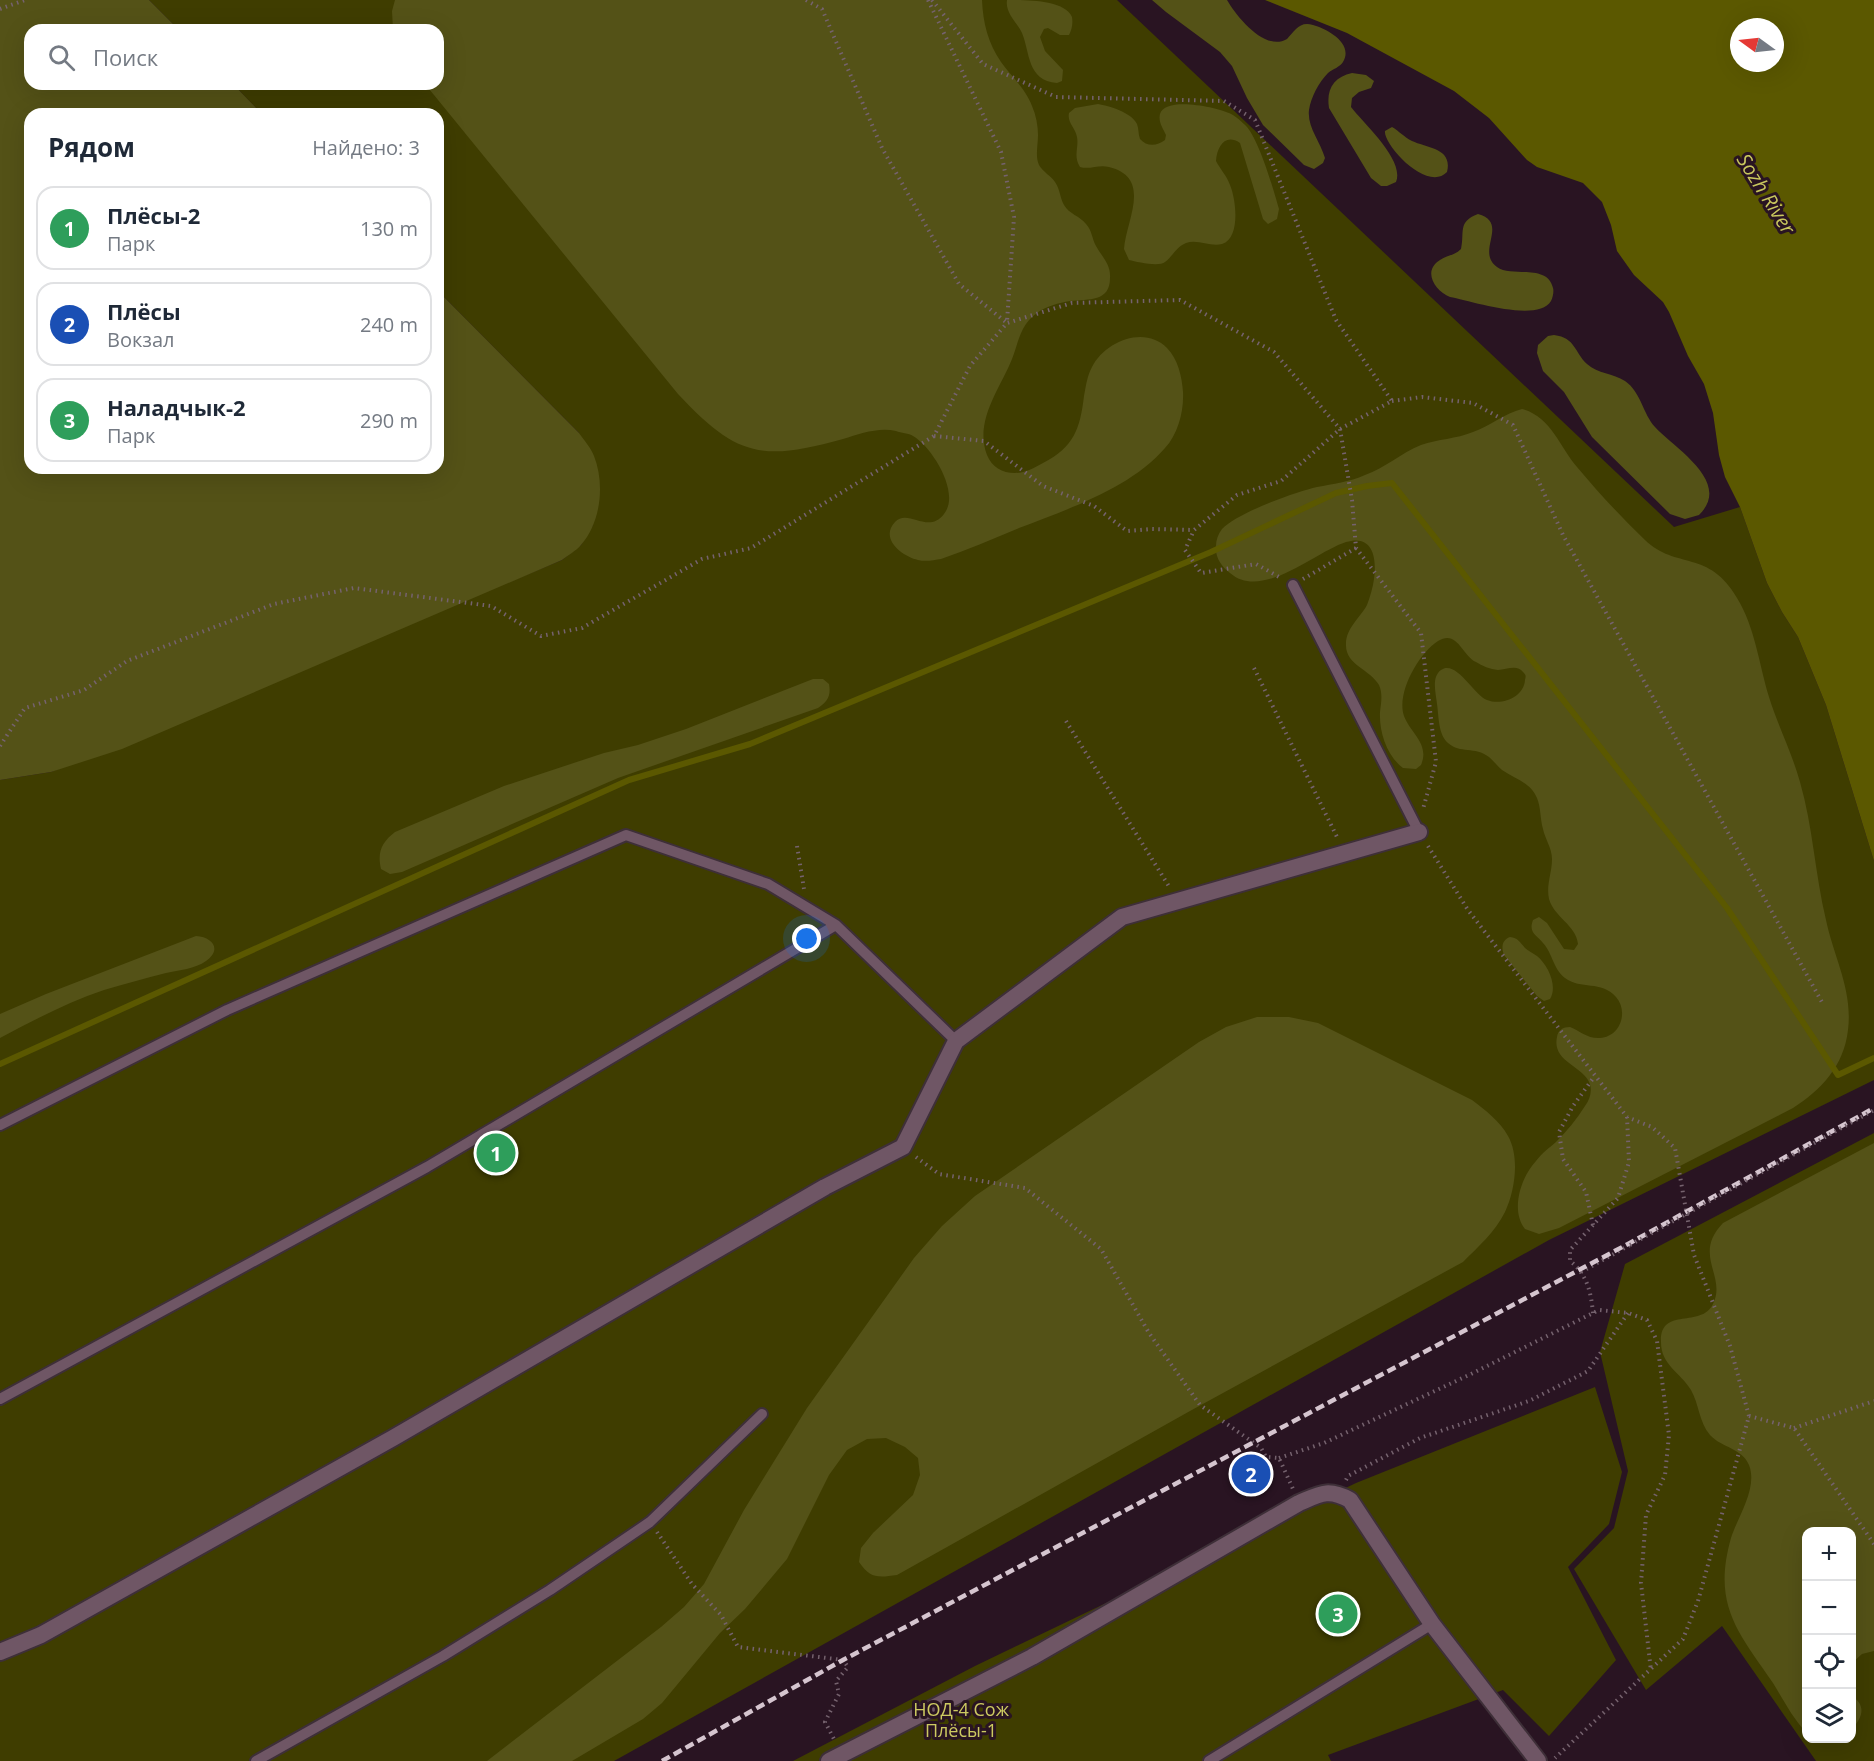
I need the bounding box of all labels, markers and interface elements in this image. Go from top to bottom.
north arrow [1730,18,1784,72]
search box [24,24,444,90]
icon: search [45,41,78,74]
text: Поиск [93,42,158,72]
text: Рядом [48,129,135,165]
text: Найдено: 3 [312,134,420,161]
water label: Sozh River [1731,148,1802,240]
text: Плёсы-2 [107,200,200,230]
text: 1 [64,215,75,242]
text: 130 m [360,215,418,242]
text: Парк [107,230,155,257]
text: Плёсы [107,296,181,326]
text: 2 [64,311,75,338]
text: 240 m [360,311,418,338]
text: Вокзал [107,326,175,353]
text: Наладчык-2 [107,392,246,422]
text: 3 [64,407,75,434]
text: 290 m [360,407,418,434]
text: Парк [107,422,155,449]
your location [792,924,821,953]
pin: 1 [476,1130,516,1176]
pin: 2 [1232,1452,1270,1496]
map controls [1802,1527,1856,1743]
button: + [1802,1527,1856,1581]
button: − [1802,1581,1856,1635]
pin: 3 [1318,1592,1358,1636]
button: locate [1802,1635,1856,1689]
button: layers [1802,1689,1856,1743]
park label: НОД-4 Сож Плёсы-1 [913,1697,1010,1742]

